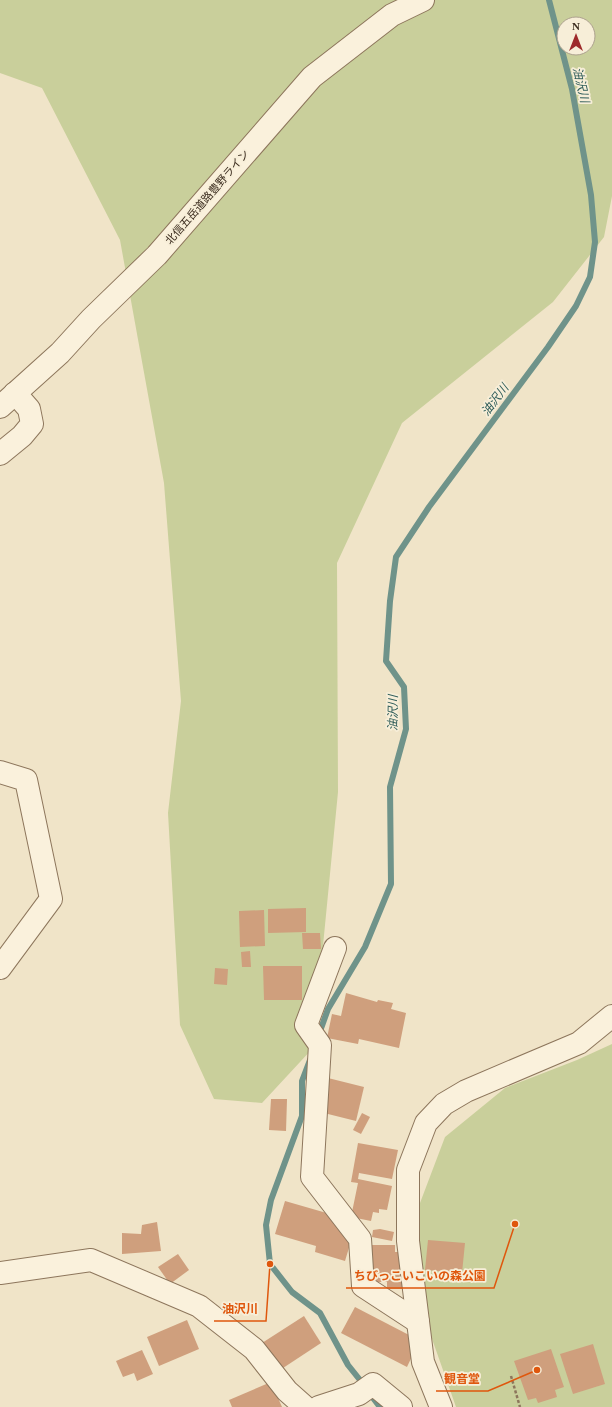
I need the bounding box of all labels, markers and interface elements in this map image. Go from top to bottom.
north arrow [556,16,596,56]
text: N [572,20,580,32]
water label: 油沢川 [570,66,592,106]
street label: 北信五岳道路豊野ライン [163,147,251,247]
water label: 油沢川 [479,380,513,419]
water label: 油沢川 [386,693,400,731]
callout: ちびっこいこいの森公園 [346,1264,494,1288]
text: ちびっこいこいの森公園 [354,1269,486,1283]
callout: 油沢川 [214,1297,266,1321]
text: 油沢川 [222,1302,258,1316]
callout: 観音堂 [436,1367,488,1391]
text: 観音堂 [444,1372,480,1386]

